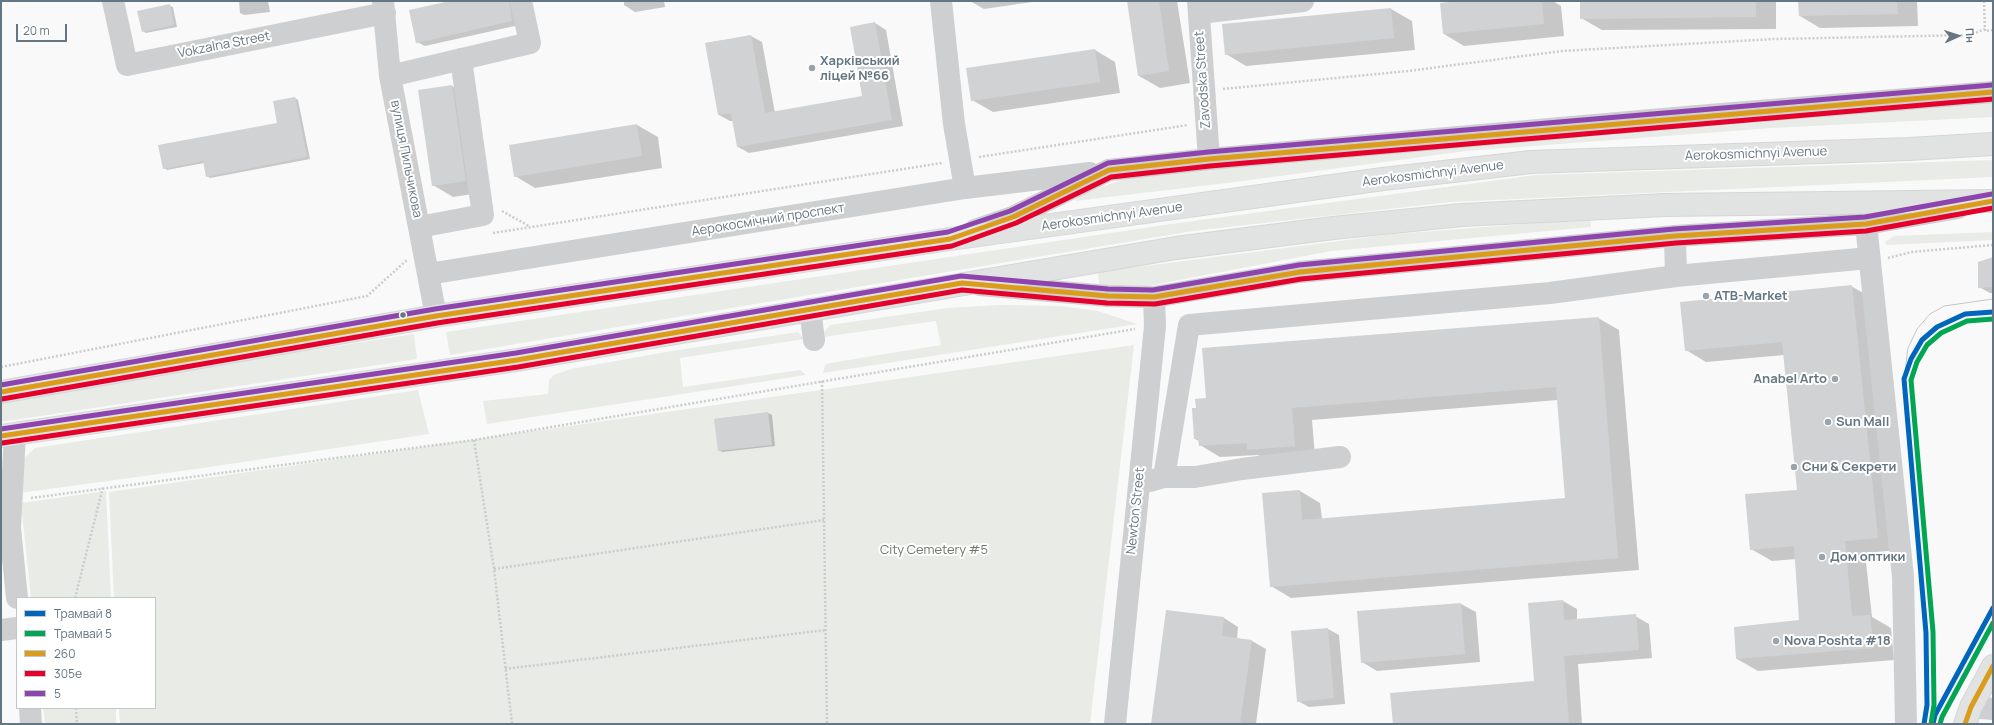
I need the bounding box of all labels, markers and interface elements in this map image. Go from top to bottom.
scale bar [18,16,69,42]
north arrow [1938,16,1978,56]
text: 20 m [23,22,50,39]
street label: Vokzalna Street [177,28,271,62]
text: Пн [1963,28,1978,43]
street label: Zavodska Street [1192,31,1214,129]
place label: Харківський ліцей №66 [820,53,900,84]
marker: Харківський ліцей №66 [807,63,817,73]
street label: вулиця Пильчикова [387,99,425,219]
street label: Aerokosmichnyi Avenue [1685,144,1827,164]
street label: Aerokosmichnyi Avenue [1361,158,1505,190]
street label: Aerokosmichnyi Avenue [1040,199,1184,235]
street label: Аерокосмічний проспект [690,200,846,240]
place label: ATB-Market [1714,288,1788,304]
marker: ATB-Market [1701,291,1711,301]
unlabelled marker [398,310,408,320]
place label: Anabel Arto [1753,371,1827,387]
marker: Anabel Arto [1830,374,1840,384]
place label: Sun Mall [1836,414,1889,430]
marker: Sun Mall [1823,417,1833,427]
place label: Сни & Секрети [1802,459,1896,475]
marker: Сни & Секрети [1789,462,1799,472]
street label: Newton Street [1124,467,1148,555]
park label: City Cemetery #5 [880,542,988,558]
place label: Дом оптики [1830,549,1905,565]
marker: Дом оптики [1817,552,1827,562]
legend [16,597,156,709]
text: Трамвай 8 [54,605,112,622]
text: Трамвай 5 [54,625,112,642]
place label: Nova Poshta #18 [1784,633,1891,649]
marker: Nova Poshta #18 [1771,636,1781,646]
text: 260 [54,645,76,662]
text: 305e [54,665,82,682]
text: 5 [54,685,61,702]

